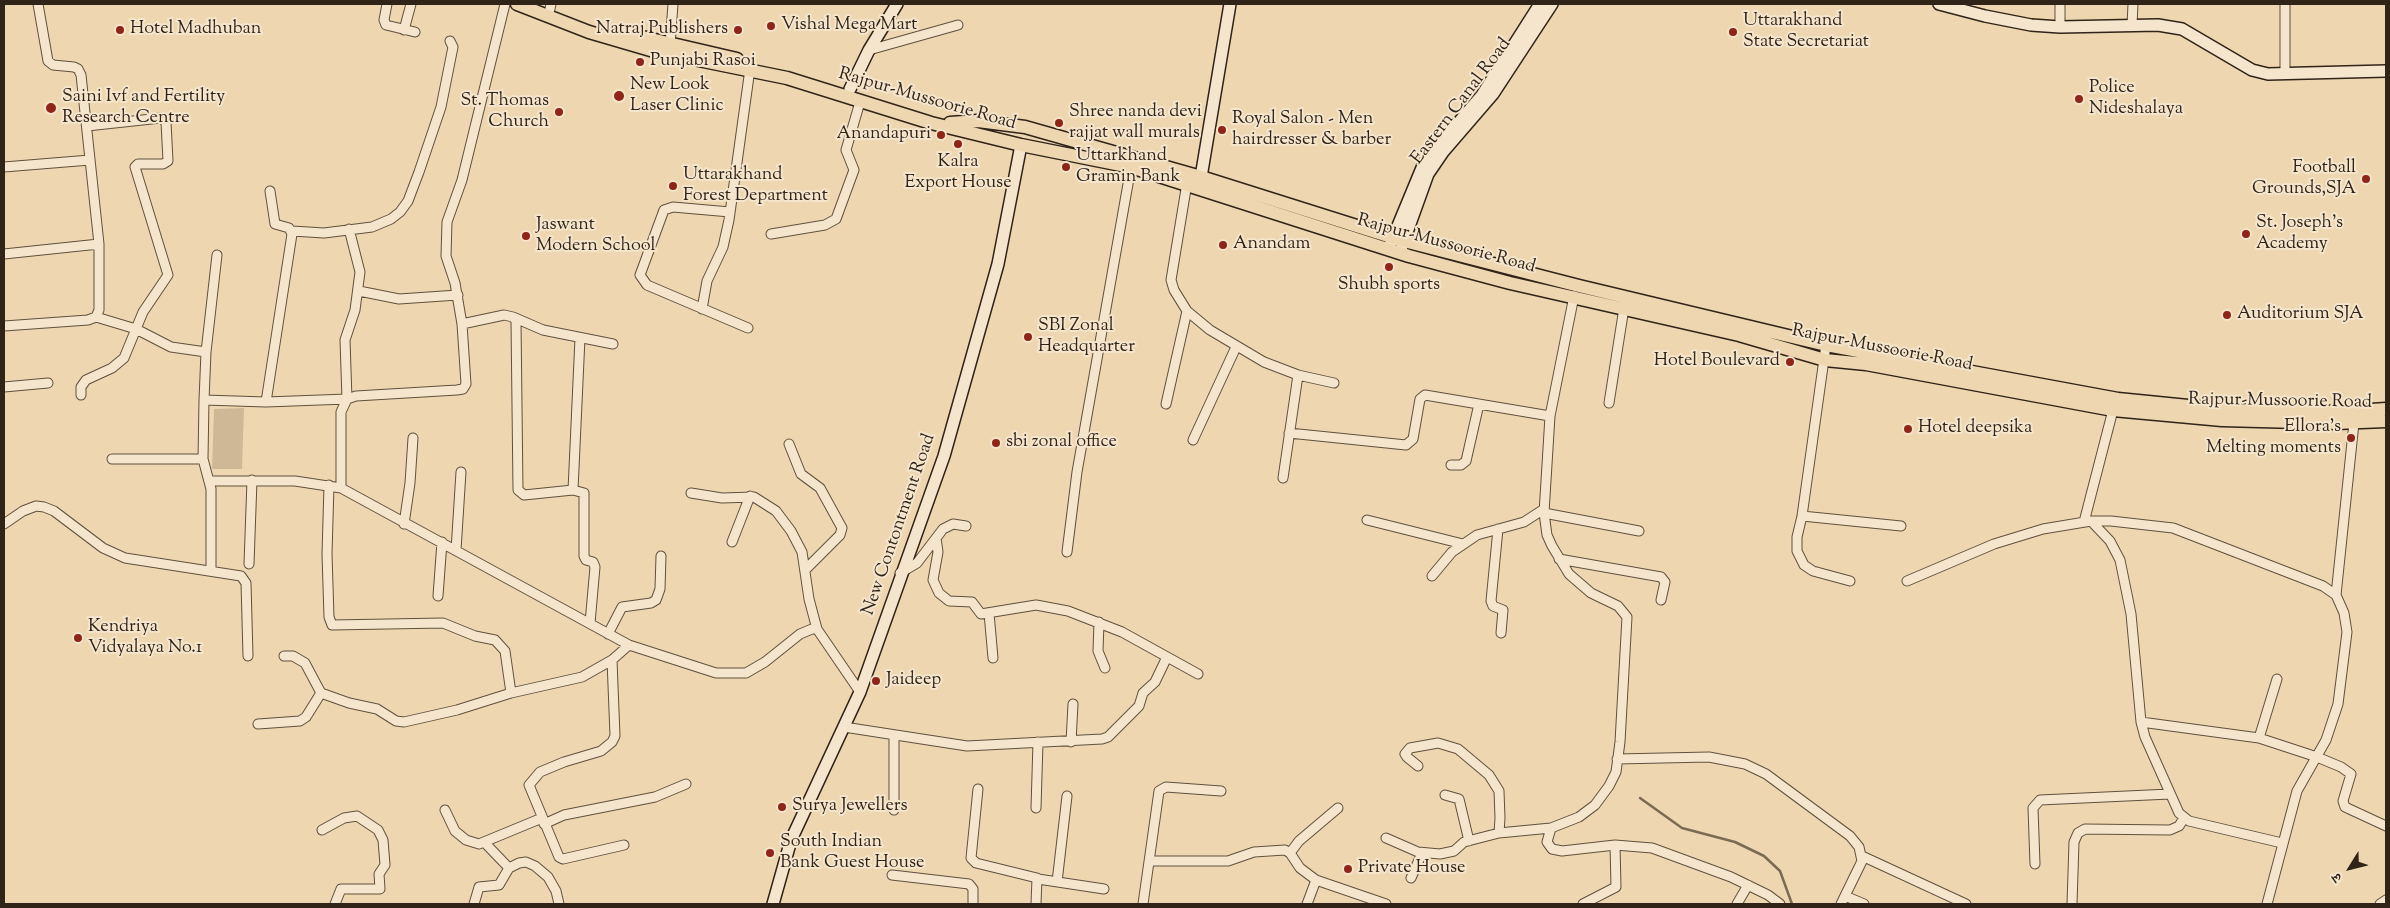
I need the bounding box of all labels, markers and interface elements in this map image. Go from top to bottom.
place label: Uttarakhand State Secretariat [1743,11,1869,54]
place label: Vishal Mega Mart [781,15,917,37]
place label: Hotel Madhuban [130,19,261,41]
place label: Natraj Publishers [596,19,728,41]
marker: Vishal Mega Mart [765,20,777,32]
marker: Hotel Madhuban [114,24,126,36]
marker: Natraj Publishers [732,24,744,36]
marker: Uttarakhand State Secretariat [1727,26,1739,38]
street label: Eastern Canal Road [1407,34,1517,170]
place label: Punjabi Rasoi [650,51,756,73]
marker: Punjabi Rasoi [634,56,646,68]
street label: Rajpur-Mussoorie Road [836,64,1018,136]
place label: New Look Laser Clinic [630,75,724,118]
place label: Police Nideshalaya [2089,78,2183,120]
place label: Saini Ivf and Fertility Research Centre [62,87,225,130]
marker: New Look Laser Clinic [612,89,626,103]
place label: St. Thomas Church [461,91,549,134]
marker: Police Nideshalaya [2073,93,2085,105]
marker: Saini Ivf and Fertility Research Centre [44,101,58,115]
place label: Shree nanda devi rajjat wall murals [1069,102,1202,144]
marker: St. Thomas Church [553,106,565,118]
place label: Royal Salon - Men hairdresser & barber [1232,109,1391,152]
marker: Shree nanda devi rajjat wall murals [1053,117,1065,129]
place label: Anandapuri [836,124,931,146]
marker: Royal Salon - Men hairdresser & barber [1216,124,1228,136]
marker: Anandapuri [935,129,947,141]
marker: Kalra Export House [952,138,964,150]
place label: Uttarkhand Gramin Bank [1076,146,1180,188]
place label: Kalra Export House [904,152,1012,194]
place label: Football Grounds,SJA [2252,158,2356,200]
marker: Uttarkhand Gramin Bank [1060,161,1072,173]
place label: Uttarakhand Forest Department [683,165,828,208]
marker: Football Grounds,SJA [2360,173,2372,185]
marker: Uttarakhand Forest Department [667,180,679,192]
street label: Rajpur-Mussoorie Road [1354,211,1538,279]
place label: St. Joseph's Academy [2256,213,2343,255]
place label: Jaswant Modern School [536,215,656,258]
marker: St. Joseph's Academy [2240,228,2252,240]
marker: Jaswant Modern School [520,230,532,242]
place label: Anandam [1233,234,1310,256]
marker: Anandam [1217,239,1229,251]
marker: Shubh sports [1383,261,1395,273]
place label: Shubh sports [1338,275,1440,297]
place label: Auditorium SJA [2237,304,2364,326]
marker: Auditorium SJA [2221,309,2233,321]
place label: SBI Zonal Headquarter [1038,316,1135,358]
street label: Rajpur-Mussoorie Road [1790,321,1974,377]
marker: SBI Zonal Headquarter [1022,331,1034,343]
place label: Hotel Boulevard [1654,351,1780,373]
marker: Hotel Boulevard [1784,356,1796,368]
street label: Rajpur-Mussoorie Road [2188,390,2372,414]
place label: Ellora's Melting moments [2206,417,2341,459]
place label: Hotel deepsika [1918,418,2032,440]
marker: Hotel deepsika [1902,423,1914,435]
street label: New Contontment Road [859,431,941,619]
place label: sbi zonal office [1006,432,1117,454]
marker: Ellora's Melting moments [2345,432,2357,444]
marker: sbi zonal office [990,437,1002,449]
place label: Kendriya Vidyalaya No.1 [88,617,202,660]
marker: Kendriya Vidyalaya No.1 [72,632,84,644]
place label: Jaideep [886,670,941,692]
marker: Jaideep [870,675,882,687]
place label: Surya Jewellers [792,796,908,818]
marker: Surya Jewellers [776,801,788,813]
place label: South Indian Bank Guest House [780,832,924,874]
north arrow [2325,843,2375,893]
marker: South Indian Bank Guest House [764,847,776,859]
place label: Private House [1358,858,1465,880]
marker: Private House [1342,863,1354,875]
text: उ [2328,868,2348,886]

